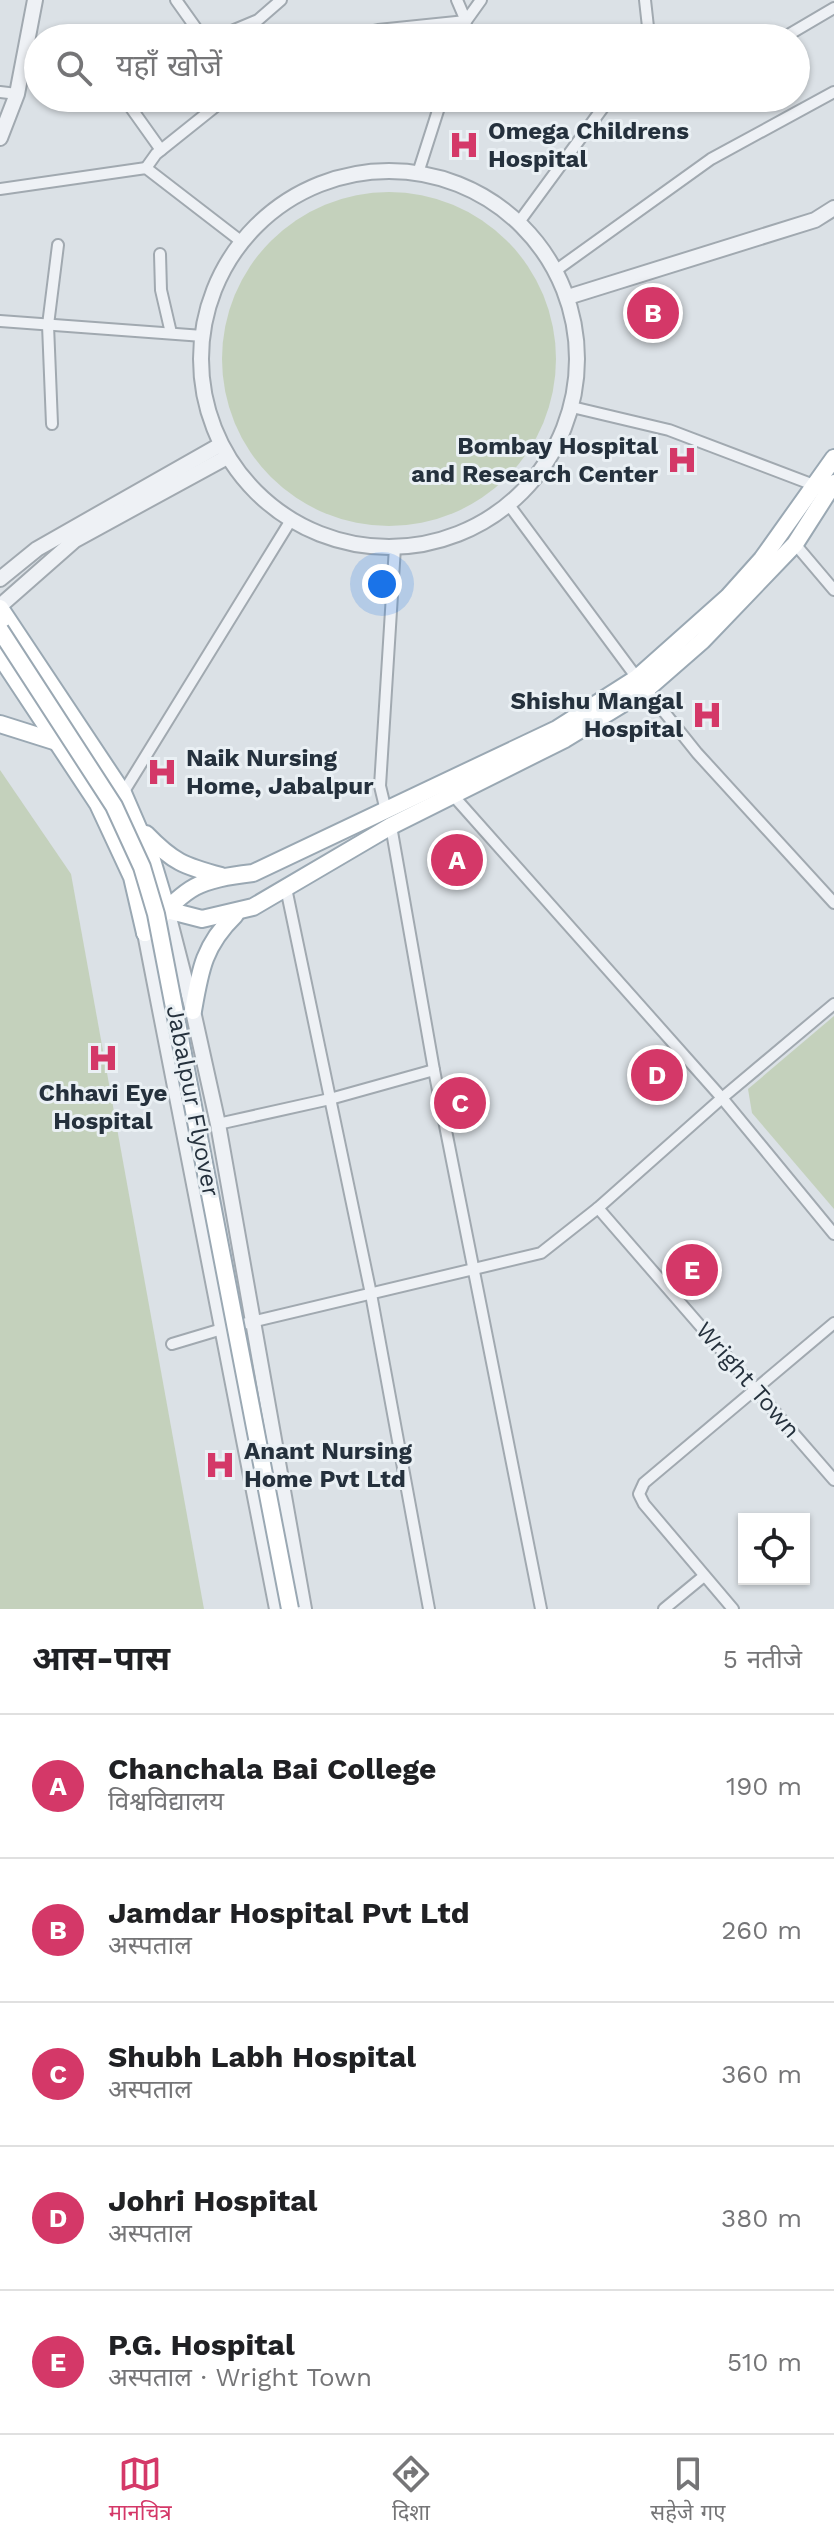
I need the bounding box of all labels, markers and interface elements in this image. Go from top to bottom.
search box [24,24,810,112]
icon: search [52,46,96,90]
text: यहाँ खोजें [116,48,222,83]
place label: Omega Childrens Hospital [488,117,689,173]
hospital icon: Omega Childrens Hospital [447,128,481,162]
pin: B [627,283,679,343]
place label: Bombay Hospital and Research Center [411,432,659,488]
hospital icon: Bombay Hospital and Research Center [665,443,699,477]
your location [362,564,402,604]
place label: Shishu Mangal Hospital [511,687,683,743]
hospital icon: Shishu Mangal Hospital [690,698,724,732]
place label: Naik Nursing Home, Jabalpur [186,744,374,800]
hospital icon: Naik Nursing Home, Jabalpur [145,755,179,789]
pin: A [431,830,483,890]
street label: Jabalpur Flyover [161,1003,225,1199]
hospital icon: Chhavi Eye Hospital [86,1041,120,1075]
pin: D [631,1045,683,1105]
pin: C [434,1073,486,1133]
place label: Chhavi Eye Hospital [39,1079,168,1135]
pin: E [666,1240,718,1300]
street label: Wright Town [690,1316,806,1444]
place label: Anant Nursing Home Pvt Ltd [244,1437,413,1493]
hospital icon: Anant Nursing Home Pvt Ltd [203,1448,237,1482]
map controls [738,1513,810,1585]
button: locate [738,1513,810,1585]
text: आस-पास [32,1638,170,1678]
text: 5 नतीजे [723,1644,802,1674]
text: Chanchala Bai College [108,1751,436,1786]
text: A [49,1771,67,1801]
text: 190 m [726,1771,802,1801]
text: विश्वविद्यालय [108,1786,224,1816]
text: Jamdar Hospital Pvt Ltd [108,1895,470,1930]
text: B [49,1915,67,1945]
text: 260 m [721,1915,802,1945]
text: अस्पताल [108,1930,192,1960]
text: Shubh Labh Hospital [108,2039,416,2074]
text: C [49,2059,67,2089]
text: 360 m [721,2059,802,2089]
text: अस्पताल [108,2074,192,2104]
text: Johri Hospital [108,2183,317,2218]
text: D [49,2203,67,2233]
text: 380 m [721,2203,802,2233]
text: अस्पताल [108,2218,192,2248]
text: P.G. Hospital [108,2327,295,2362]
text: E [50,2347,66,2377]
text: 510 m [727,2347,802,2377]
text: अस्पताल · Wright Town [108,2362,372,2392]
tab: मानचित्र [109,2452,172,2529]
tab: दिशा [389,2452,433,2529]
tab: सहेजे गए [650,2452,725,2529]

